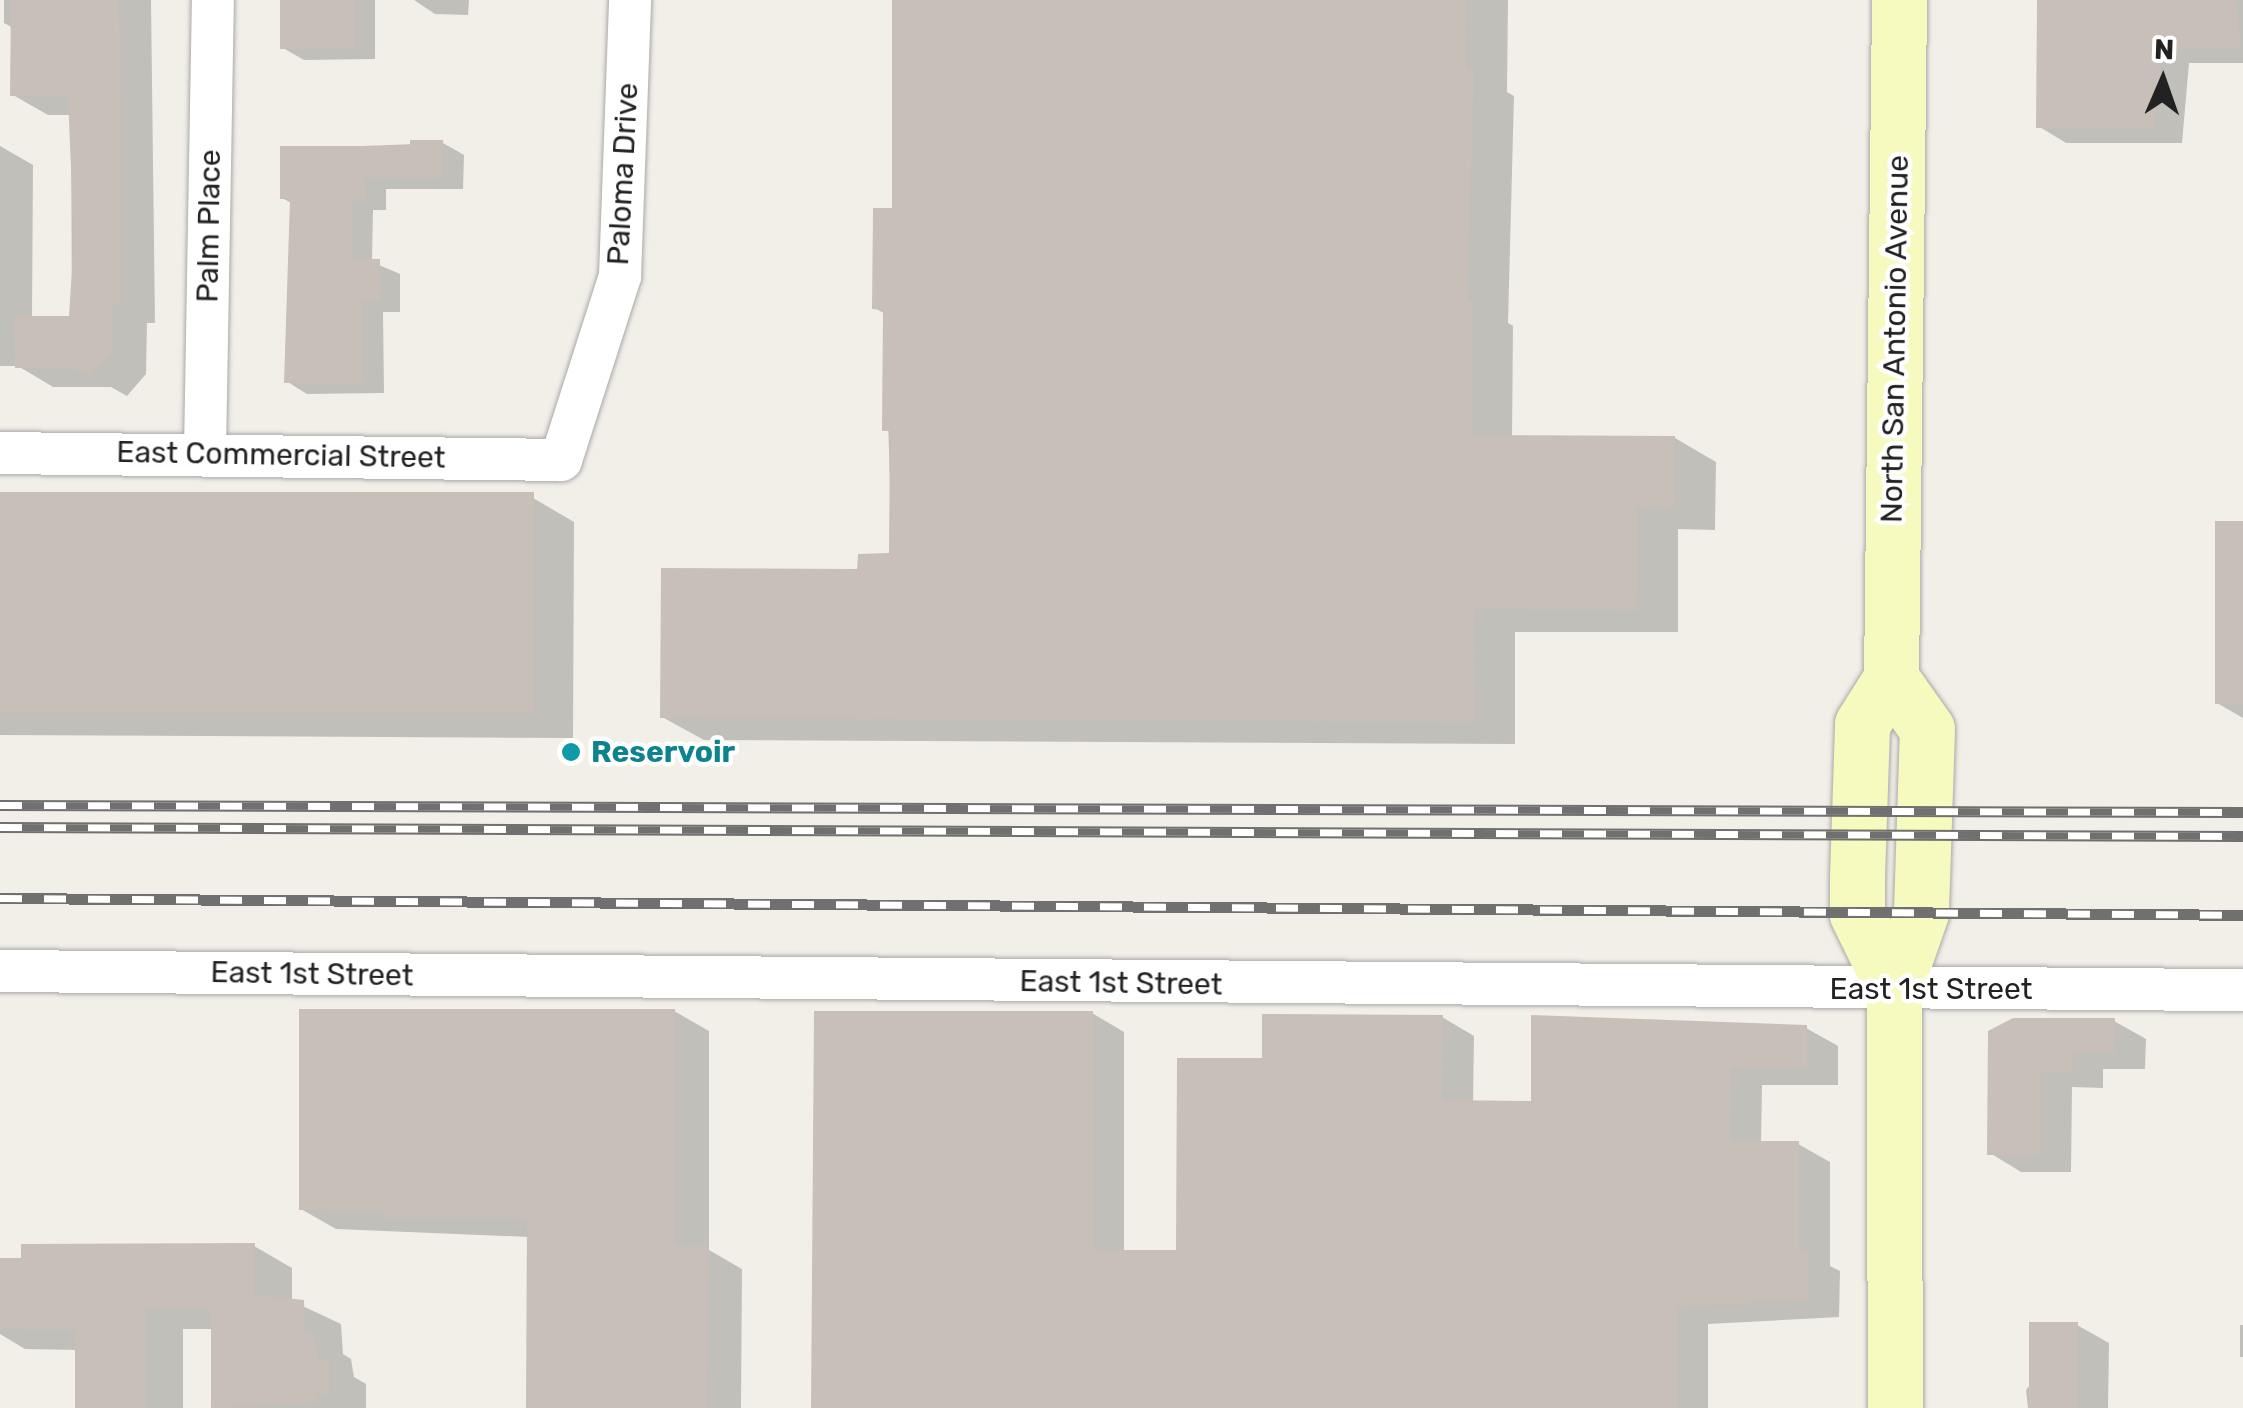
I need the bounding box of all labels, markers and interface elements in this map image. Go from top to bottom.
north arrow [2113,30,2213,130]
text: N [2153,33,2175,66]
street label: Paloma Drive [600,82,646,266]
street label: Palm Place [190,149,228,303]
street label: North San Antonio Avenue [1874,154,1916,524]
street label: East Commercial Street [116,434,446,476]
place label: Reservoir [591,734,735,770]
marker: Reservoir [560,741,582,763]
street label: East 1st Street [210,954,414,994]
street label: East 1st Street [1019,963,1223,1003]
street label: East 1st Street [1829,971,2033,1007]

